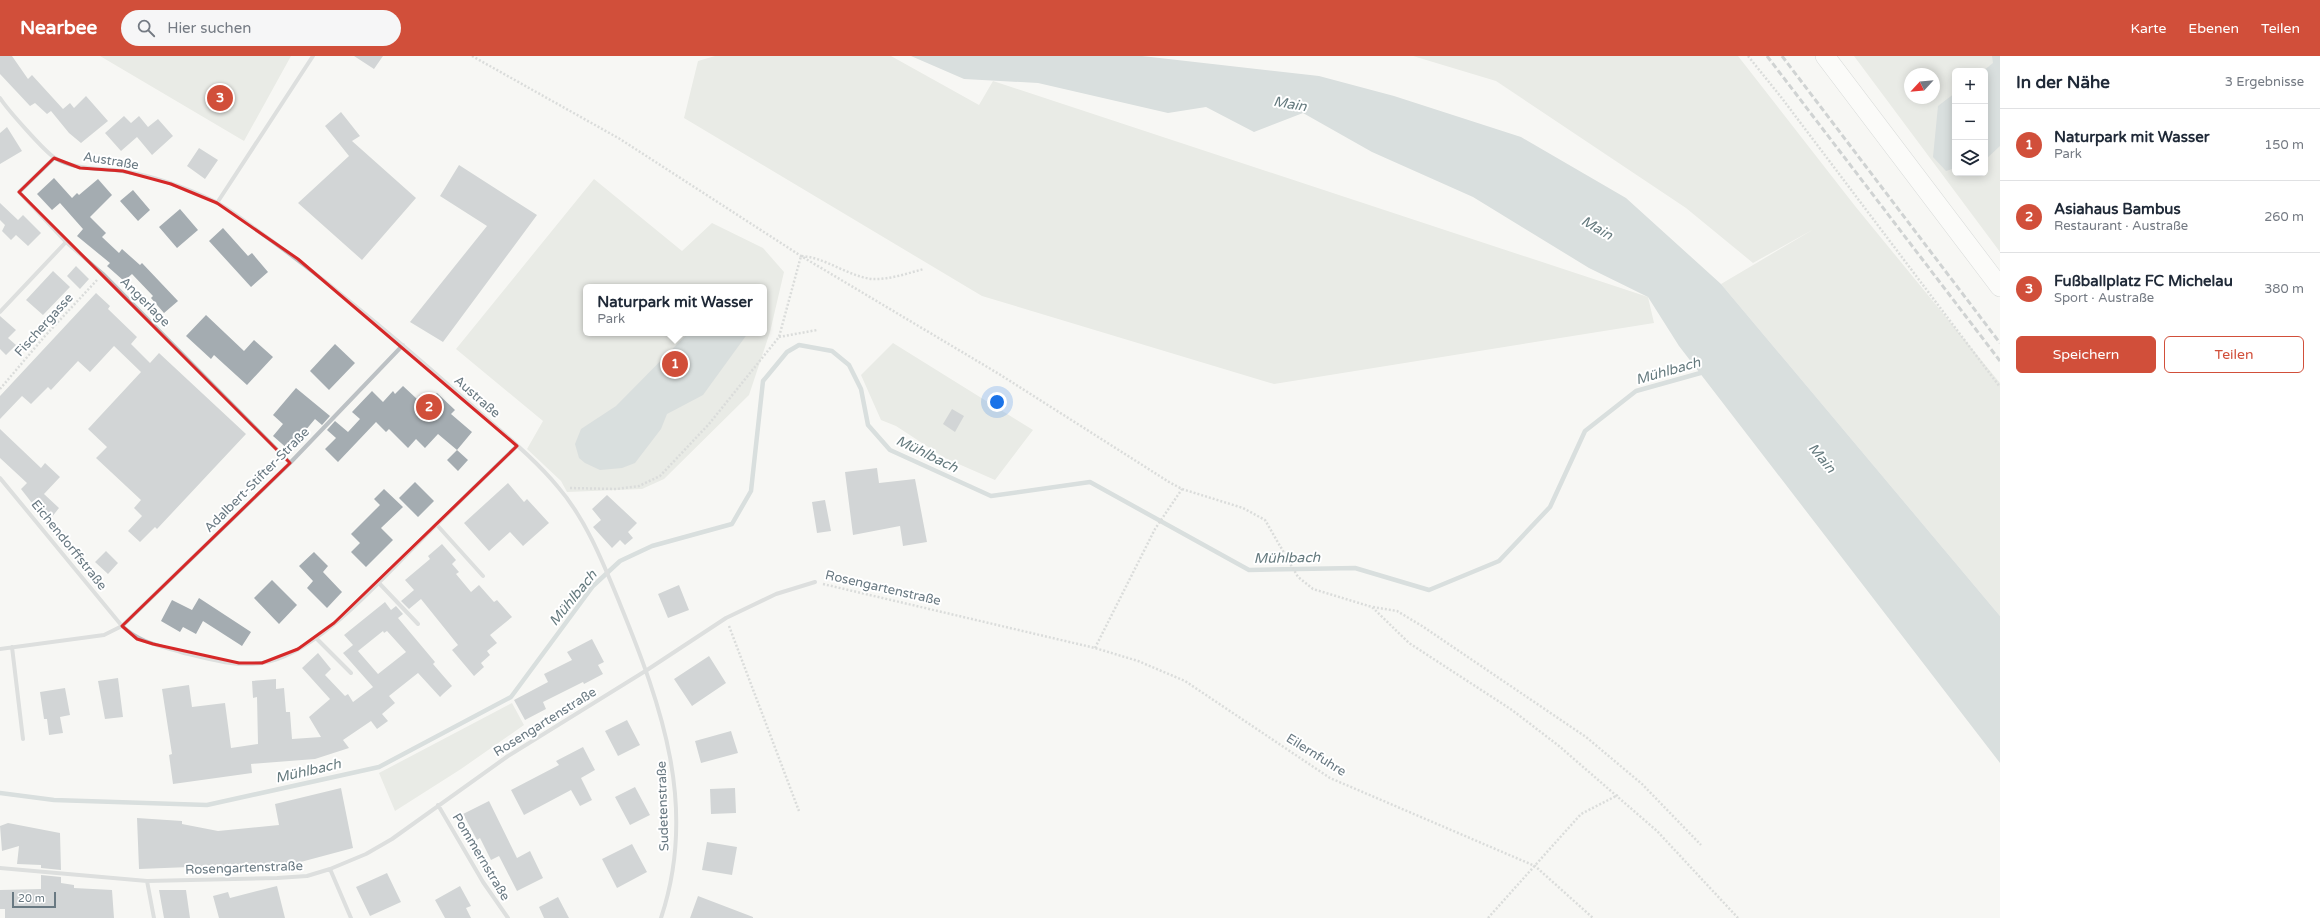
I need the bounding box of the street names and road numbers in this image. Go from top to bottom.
street label: Austraße [82,149,140,173]
street label: Angerlage [117,274,173,330]
street label: Fischergasse [11,290,77,360]
street label: Austraße [451,373,503,421]
street label: Adalbert-Stifter-Straße [201,424,313,536]
street label: Eichendorffstraße [28,497,110,593]
street label: Rosengartenstraße [824,567,942,609]
street label: Rosengartenstraße [491,684,599,760]
street label: Eilernfuhre [1283,730,1349,780]
street label: Sudetenstraße [653,761,673,851]
street label: Pommernstraße [449,810,513,904]
street label: Rosengartenstraße [185,858,303,878]

